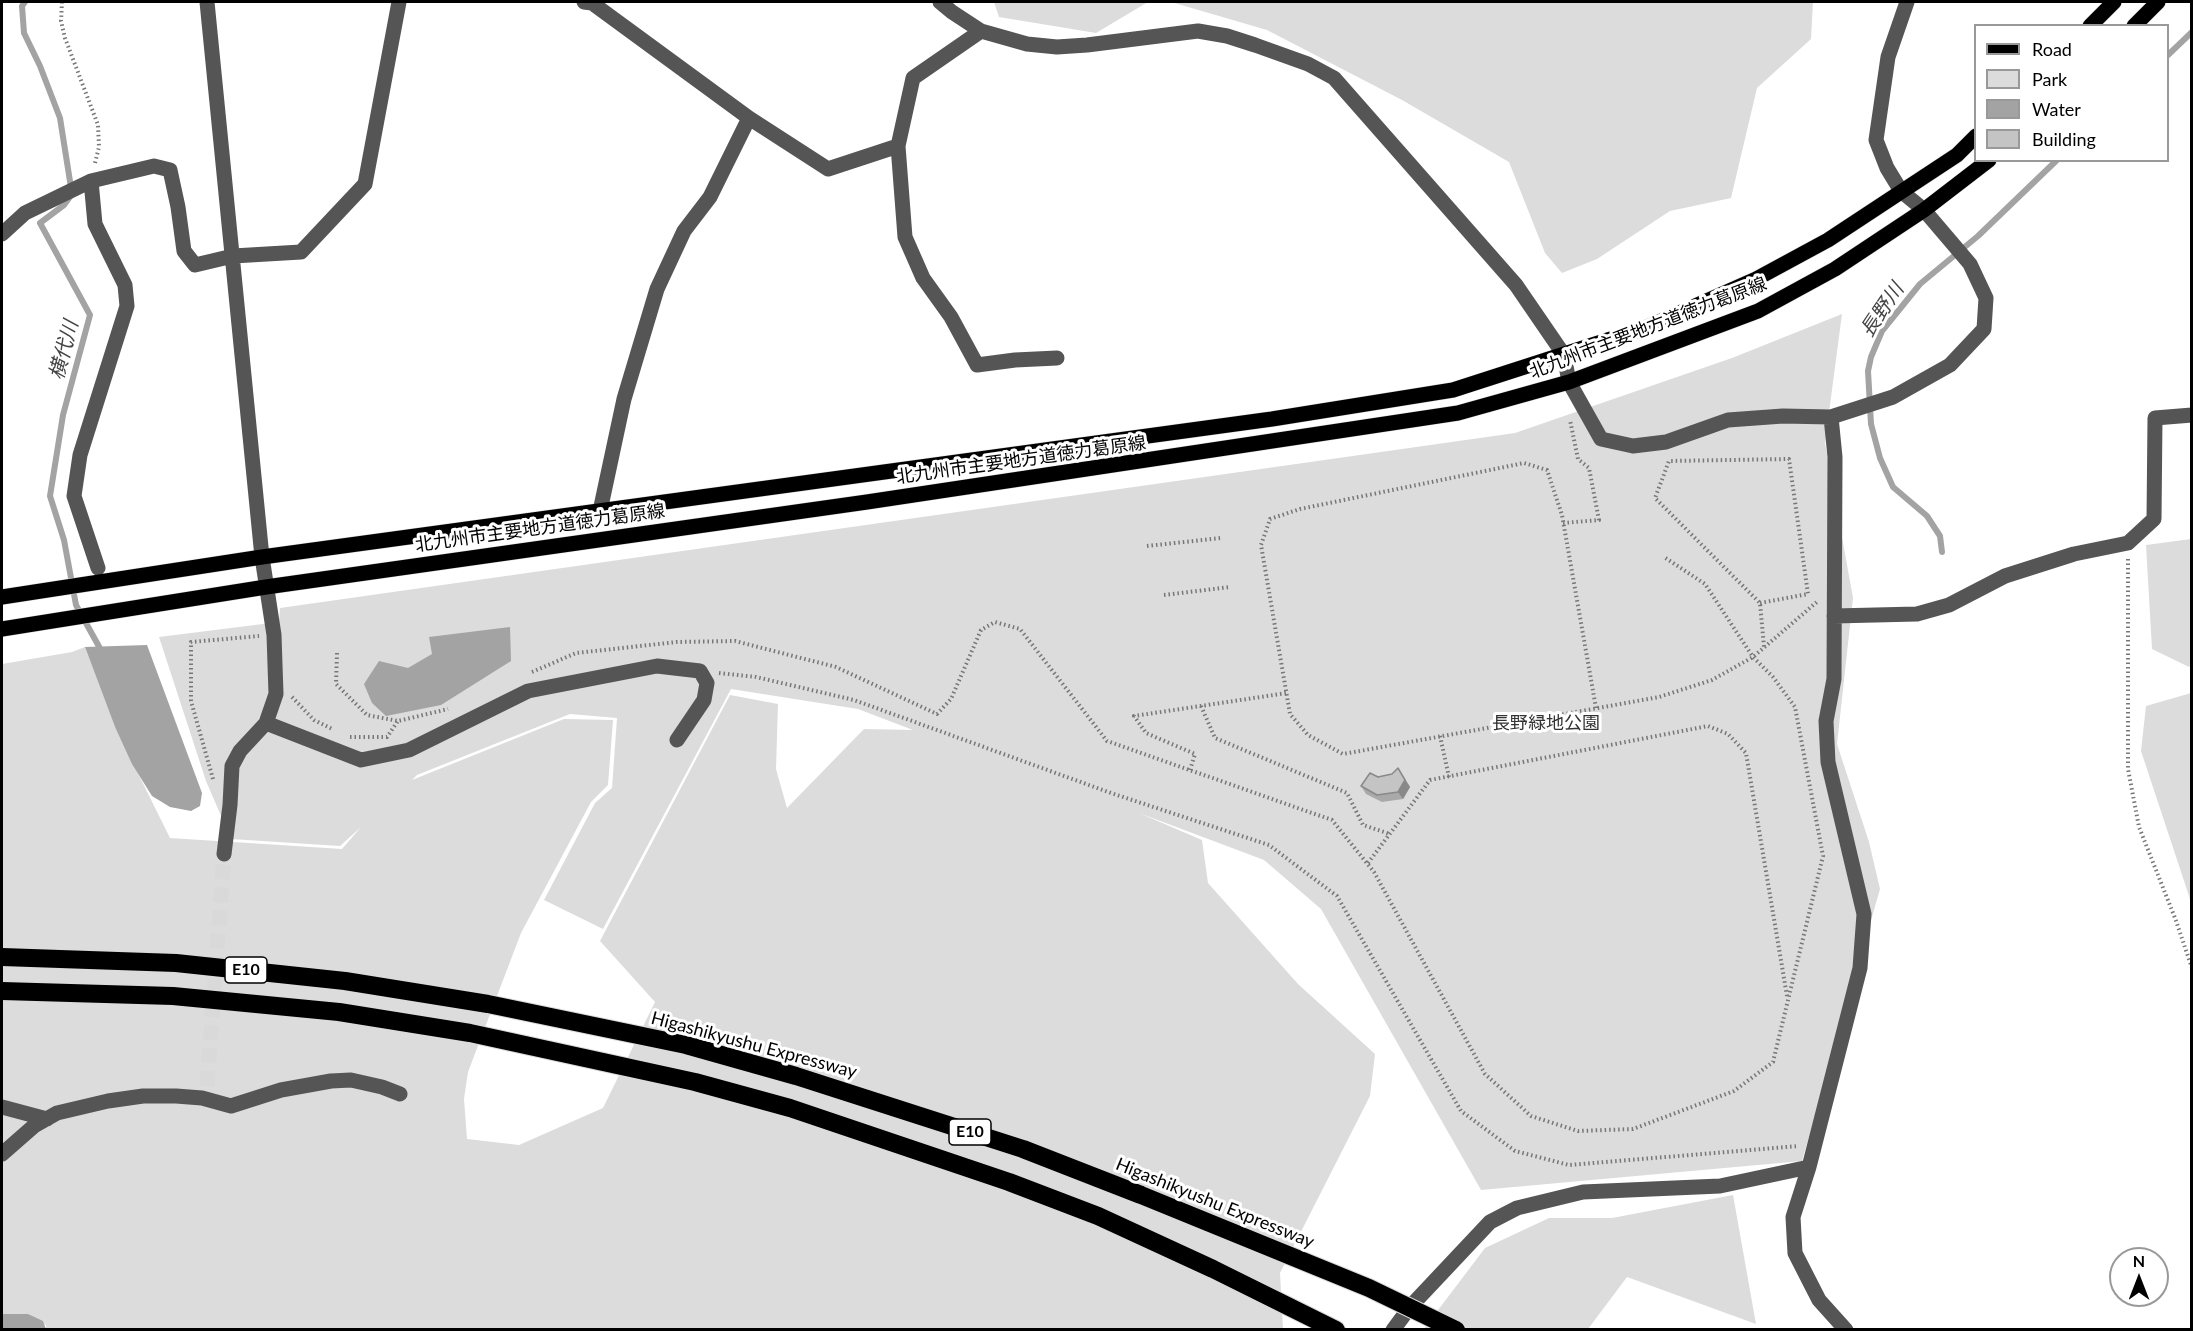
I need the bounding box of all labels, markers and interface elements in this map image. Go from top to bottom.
legend [1974,24,2169,162]
text: Road [2032,38,2072,60]
text: Park [2032,68,2067,90]
text: Water [2032,98,2081,120]
text: Building [2032,128,2096,150]
street label: 北九州市主要地方道徳力葛原線 [1526,273,1770,383]
water label: 長野川 [1855,278,1909,342]
water label: 横代川 [45,318,83,382]
street label: 北九州市主要地方道徳力葛原線 [895,432,1147,488]
street label: 北九州市主要地方道徳力葛原線 [414,500,666,556]
park label: 長野緑地公園 [1492,712,1600,734]
road number: E10 [225,957,267,983]
street label: Higashikyushu Expressway [649,1007,859,1083]
road number: E10 [949,1119,991,1145]
street label: Higashikyushu Expressway [1113,1153,1317,1253]
north arrow [2109,1247,2169,1307]
text: N [2133,1251,2145,1270]

